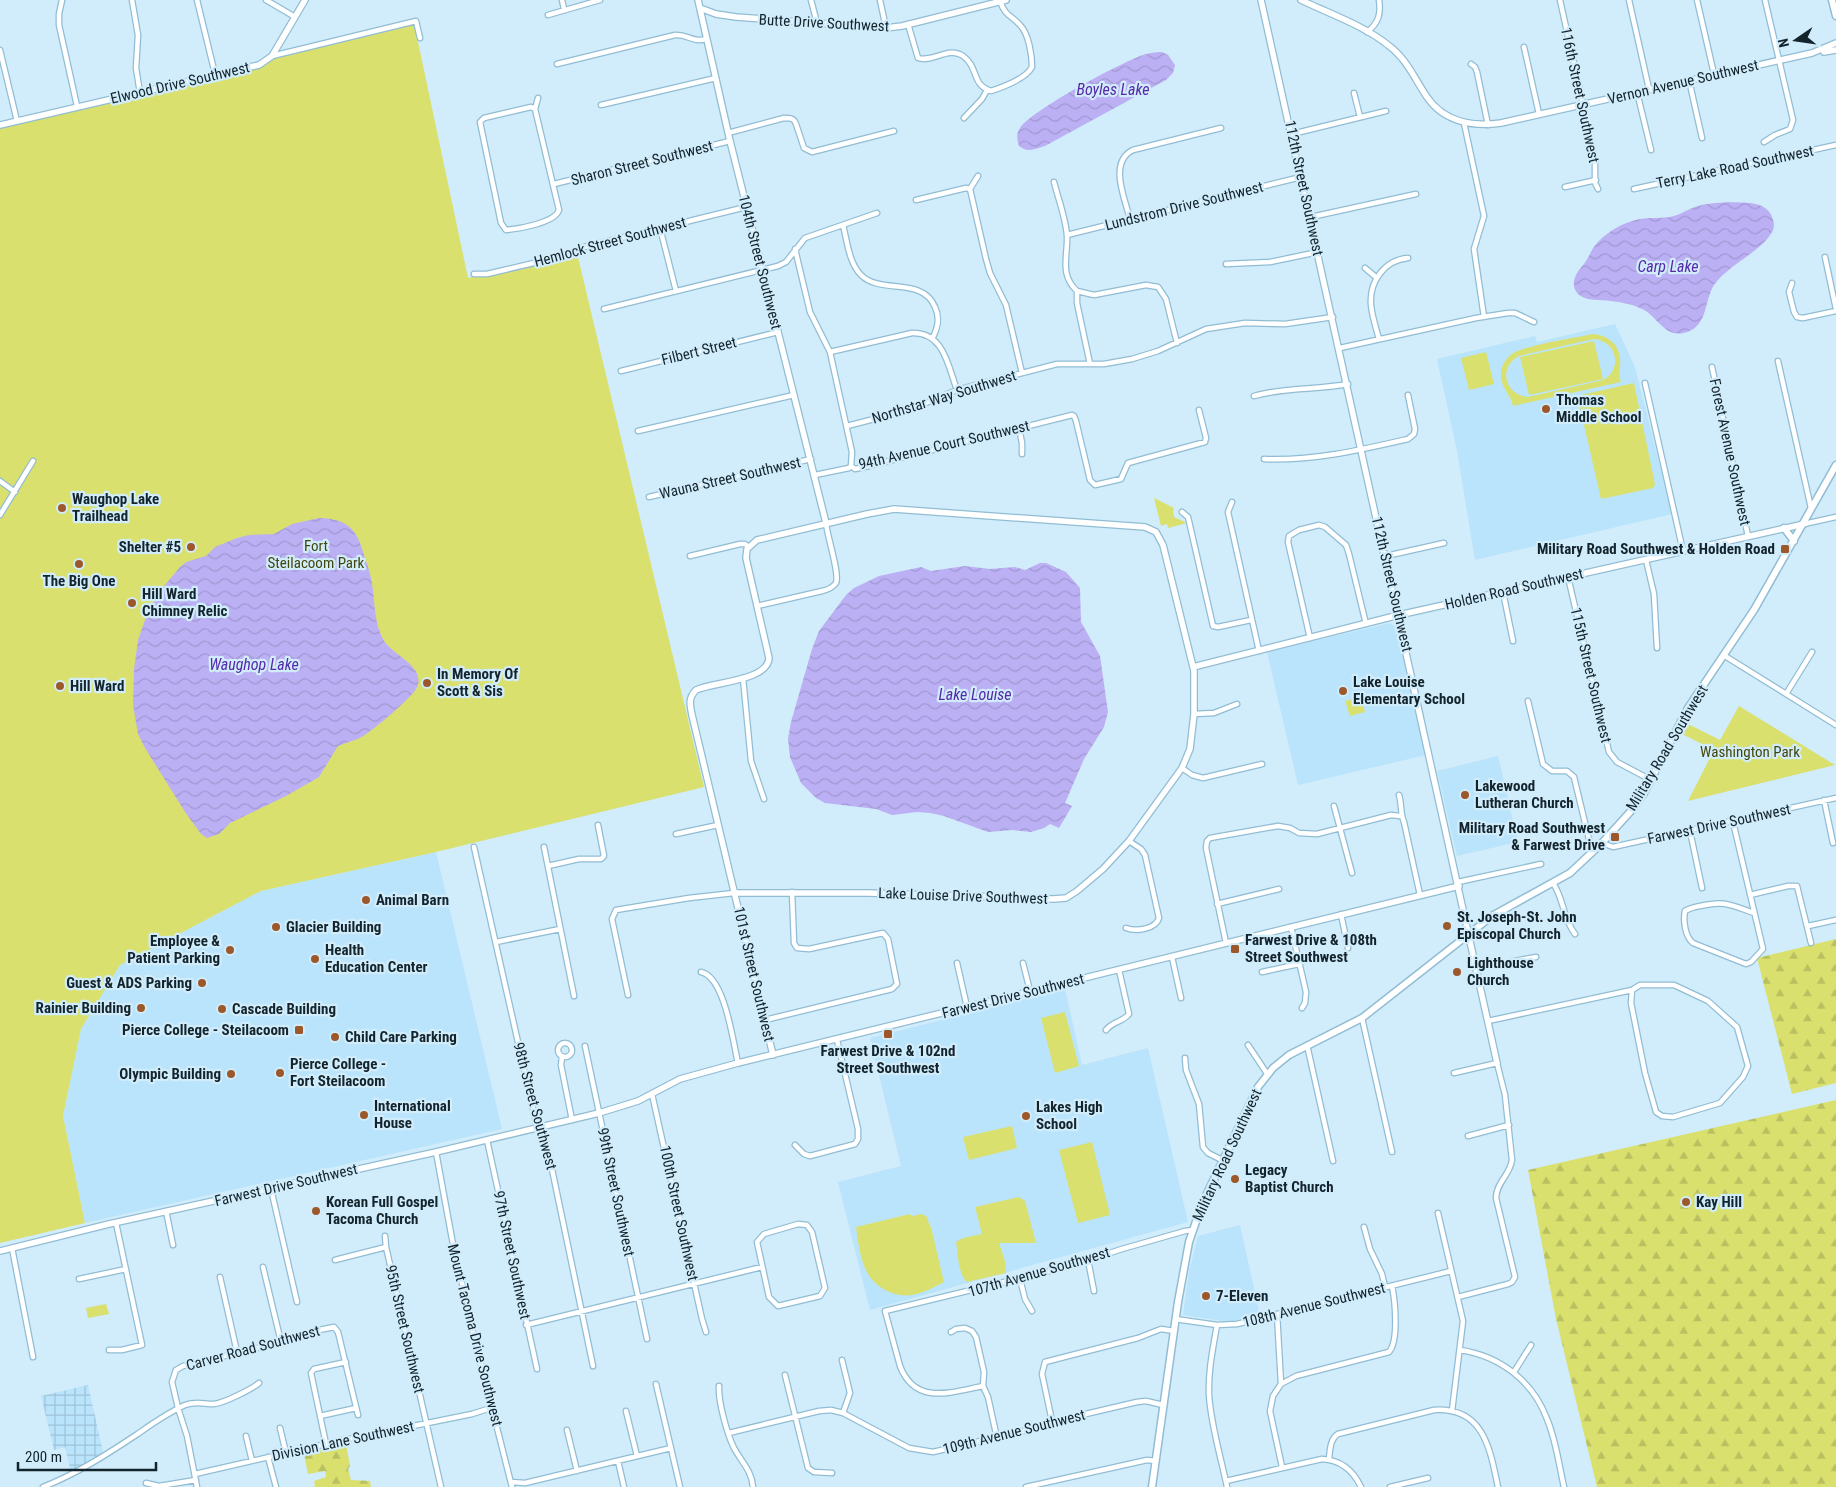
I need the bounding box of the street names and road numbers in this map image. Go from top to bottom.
street label: Butte Drive Southwest [758,11,890,35]
street label: 116th Street Southwest [1557,26,1603,164]
street label: Vernon Avenue Southwest [1606,56,1760,108]
street label: Elwood Drive Southwest [109,58,251,108]
street label: 112th Street Southwest [1281,119,1327,257]
street label: Sharon Street Southwest [569,137,715,189]
street label: Terry Lake Road Southwest [1655,142,1815,192]
street label: Lundstrom Drive Southwest [1103,178,1265,234]
street label: 104th Street Southwest [735,193,785,331]
street label: Hemlock Street Southwest [532,213,688,271]
street label: Filbert Street [660,333,738,369]
street label: Northstar Way Southwest [870,366,1018,428]
street label: Forest Avenue Southwest [1706,377,1754,527]
street label: 94th Avenue Court Southwest [857,417,1031,473]
street label: Wauna Street Southwest [658,453,802,503]
street label: 112th Street Southwest [1368,515,1416,653]
street label: Holden Road Southwest [1443,564,1585,614]
street label: 115th Street Southwest [1567,606,1615,744]
street label: Military Road Southwest [1622,682,1712,814]
street label: Farwest Drive Southwest [1646,800,1792,848]
street label: Lake Louise Drive Southwest [878,884,1048,908]
street label: 101st Street Southwest [730,905,778,1043]
street label: Farwest Drive Southwest [940,970,1086,1022]
street label: 98th Street Southwest [509,1040,561,1172]
street label: Military Road Southwest [1189,1086,1265,1224]
street label: 99th Street Southwest [594,1126,638,1258]
street label: 100th Street Southwest [656,1144,702,1282]
street label: Farwest Drive Southwest [213,1160,359,1210]
street label: 97th Street Southwest [490,1189,534,1321]
street label: Mount Tacoma Drive Southwest [444,1242,506,1428]
street label: 107th Avenue Southwest [966,1243,1112,1301]
street label: 95th Street Southwest [382,1263,428,1395]
street label: 108th Avenue Southwest [1241,1279,1387,1331]
street label: Carver Road Southwest [184,1321,322,1375]
street label: 109th Avenue Southwest [941,1406,1087,1458]
street label: Division Lane Southwest [270,1417,416,1465]

